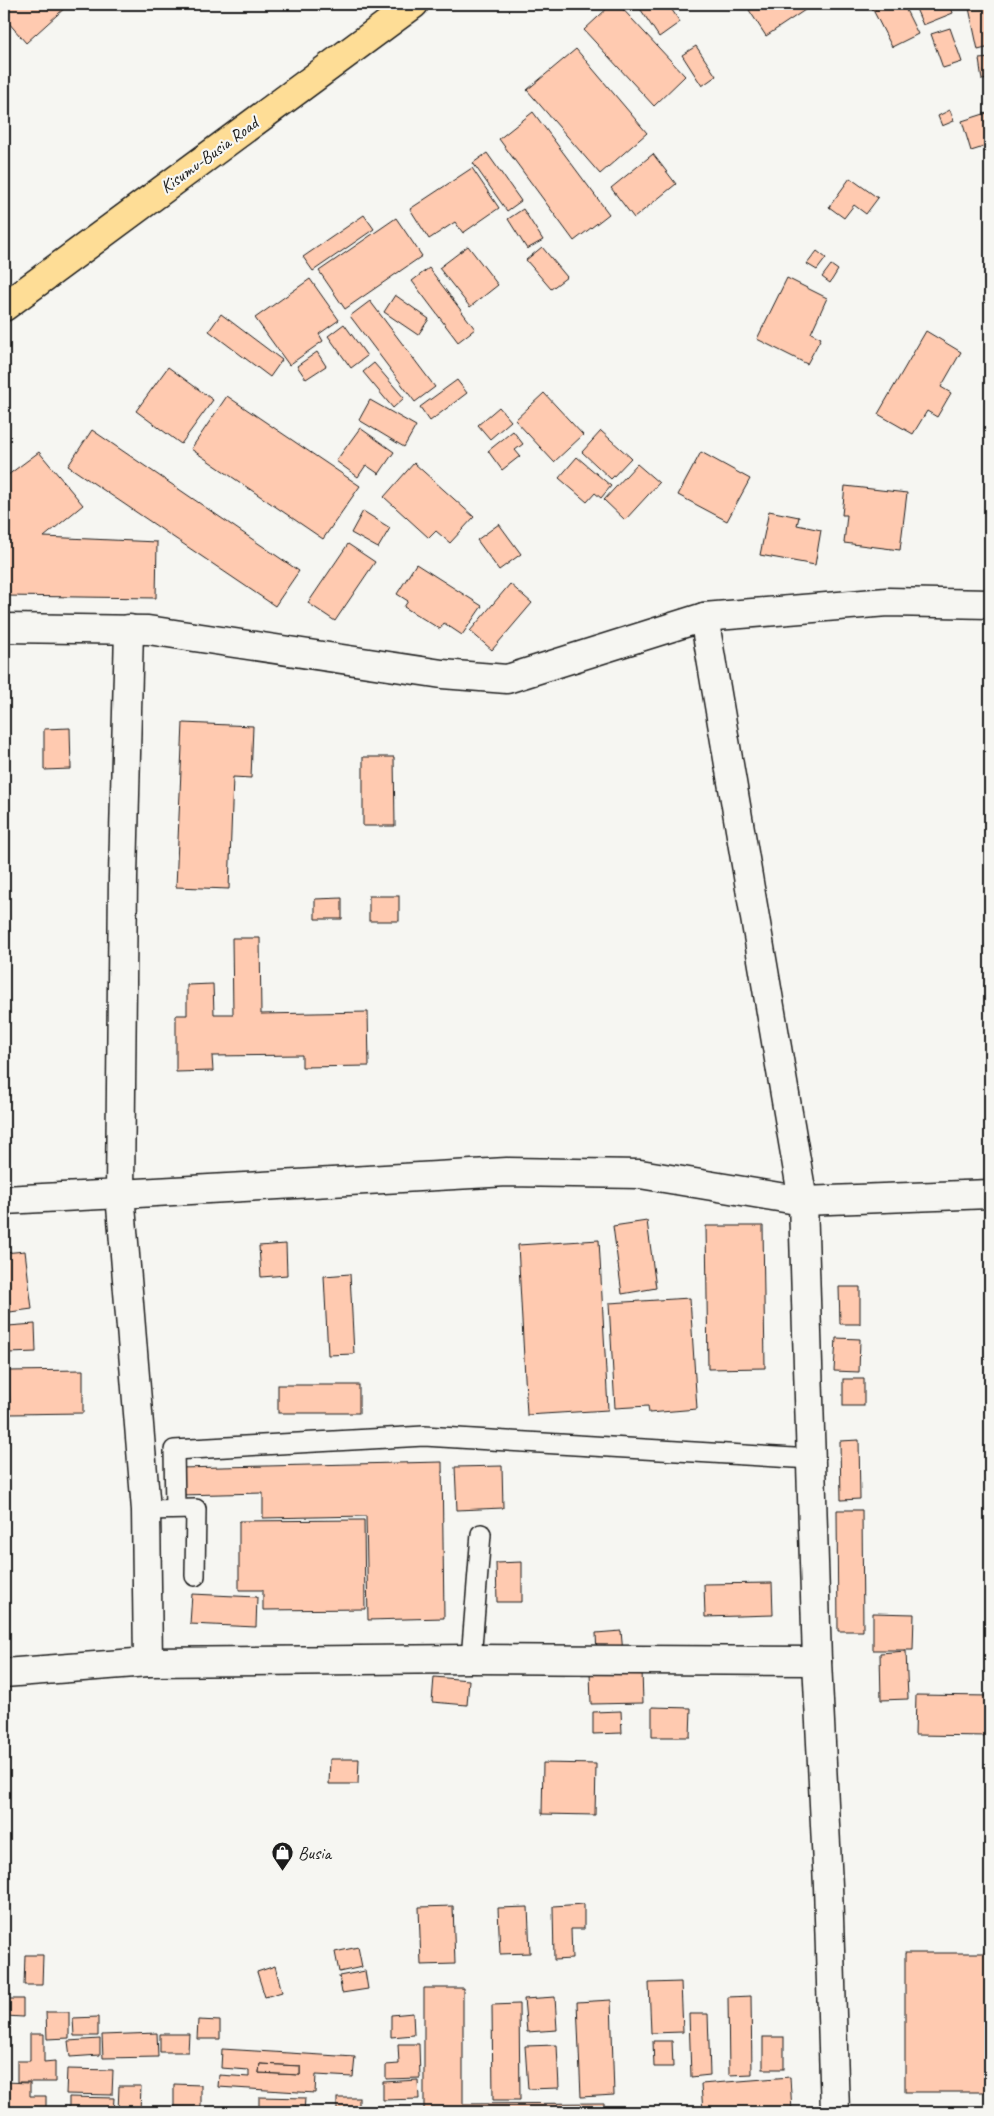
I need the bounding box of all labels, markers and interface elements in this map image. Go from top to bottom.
street label: Kisumu-Busia Road [156,110,265,198]
shop icon: Busia [270,1841,294,1872]
place label: Busia [298,1842,333,1864]

